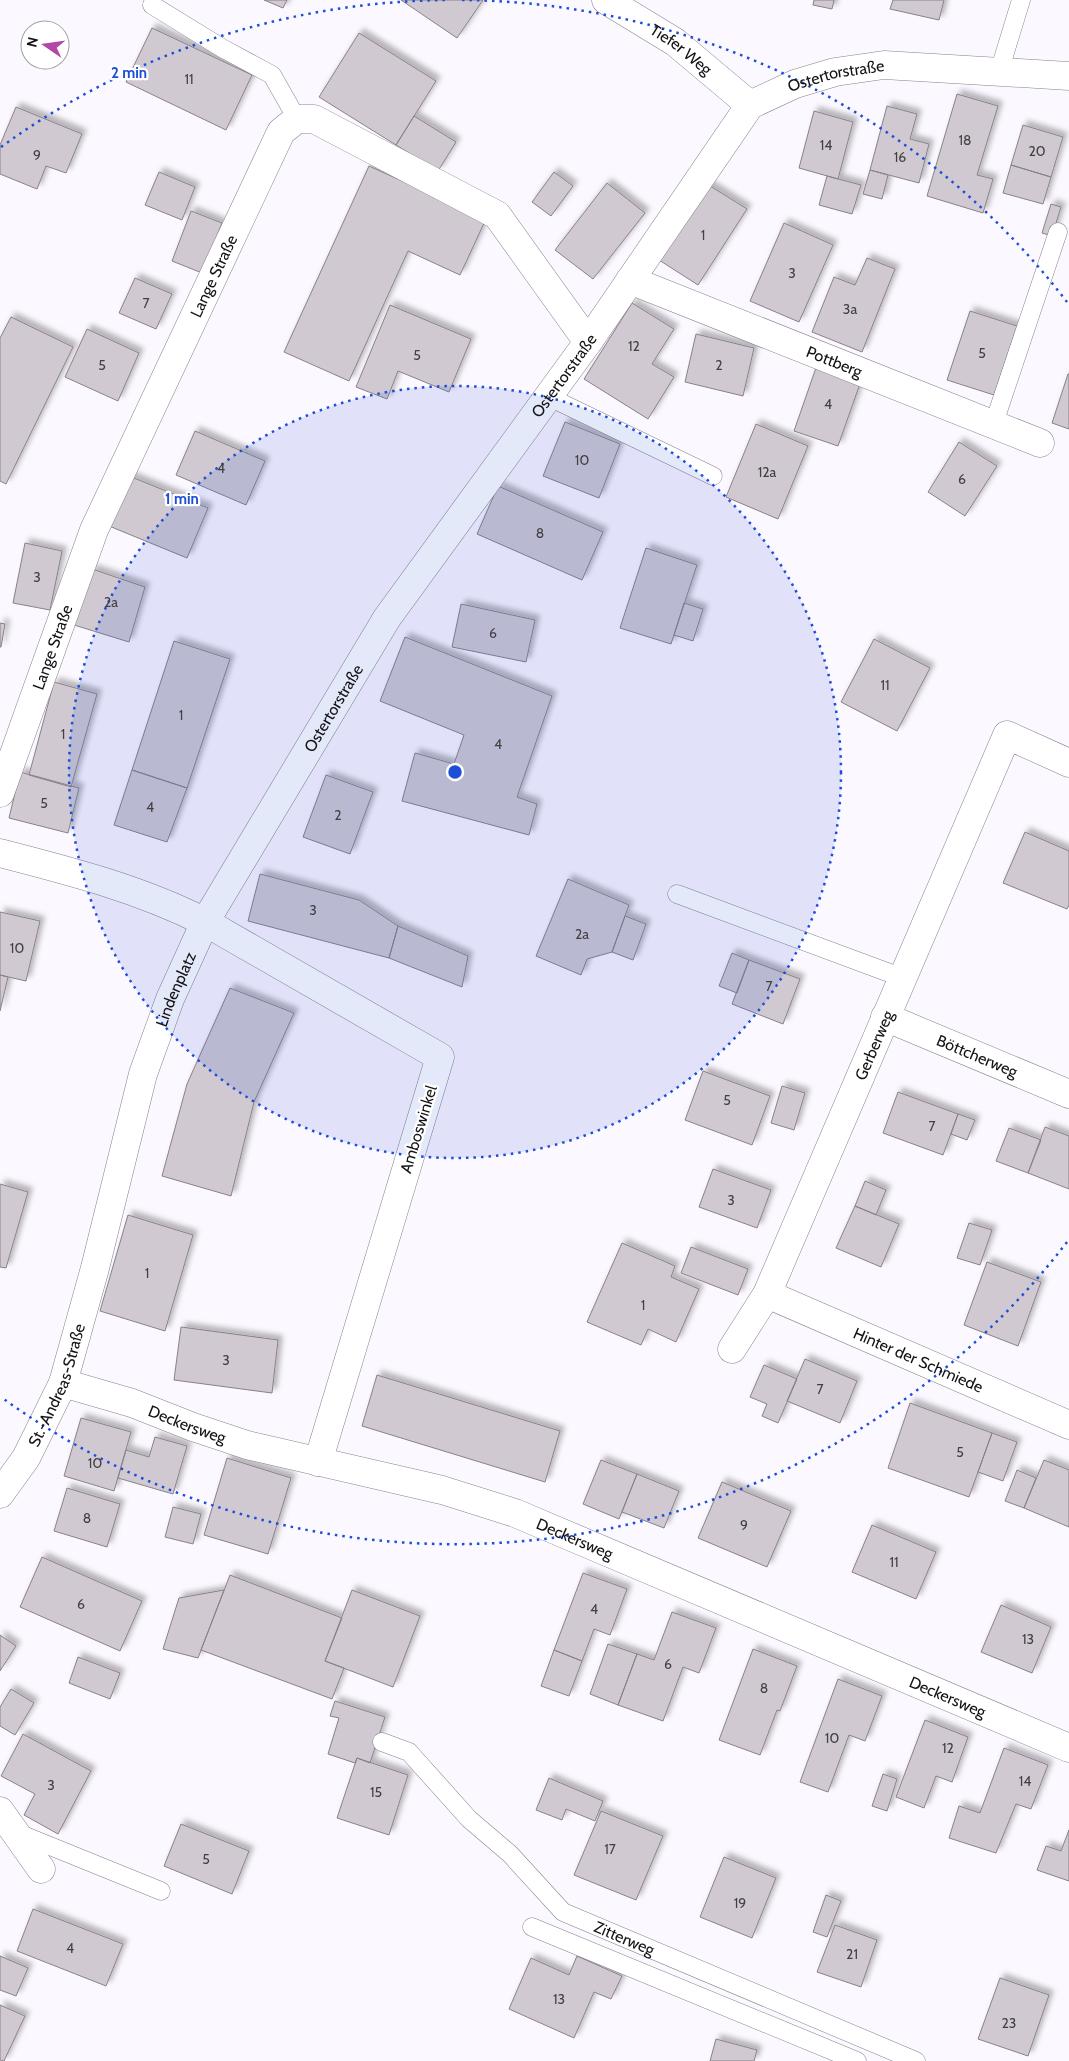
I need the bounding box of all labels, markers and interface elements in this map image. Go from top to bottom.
north arrow [20,20,70,70]
street label: Tiefer Weg [647,20,716,80]
text: N [22,35,42,49]
street label: Ostertorstraße [785,56,885,96]
text: 2 min [111,64,147,82]
house number: 11 [184,70,194,88]
house number: 18 [958,131,972,149]
house number: 14 [820,136,832,154]
house number: 20 [1028,142,1046,160]
house number: 9 [33,146,41,164]
house number: 16 [894,148,906,166]
house number: 1 [701,226,705,244]
street label: Lange Straße [186,232,241,320]
house number: 3 [788,264,796,282]
house number: 7 [142,294,150,312]
house number: 3a [843,300,857,318]
street label: Ostertorstraße [527,330,601,421]
house number: 12 [628,337,640,355]
street label: Pottberg [804,342,866,382]
house number: 5 [978,344,986,362]
house number: 5 [413,346,421,364]
house number: 5 [98,356,106,374]
house number: 2 [715,356,723,374]
house number: 4 [824,395,832,413]
house number: 10 [575,451,589,469]
house number: 4 [217,459,225,477]
house number: 12a [758,463,777,481]
house number: 6 [958,470,966,488]
text: 1 min [165,490,199,508]
house number: 8 [536,524,544,542]
house number: 3 [33,568,41,586]
house number: 2a [104,593,118,611]
street label: Lange Straße [29,602,77,692]
house number: 6 [489,624,497,642]
street label: Ostertorstraße [300,661,367,755]
house number: 11 [880,676,890,694]
house number: 1 [179,706,183,724]
house number: 1 [61,725,65,743]
house number: 4 [494,735,502,753]
centre of rings [446,763,464,781]
house number: 5 [40,794,48,812]
house number: 4 [146,798,154,816]
house number: 2 [334,806,342,824]
house number: 3 [309,901,317,919]
house number: 2a [575,925,589,943]
house number: 10 [10,939,24,957]
street label: Lindenplatz [152,949,200,1029]
house number: 7 [765,977,773,995]
street label: Gerberweg [851,1007,898,1083]
street label: Böttcherweg [934,1031,1021,1082]
street label: Amboswinkel [396,1083,441,1175]
house number: 5 [723,1091,731,1109]
house number: 7 [928,1117,936,1135]
house number: 3 [727,1191,735,1209]
house number: 1 [145,1264,149,1282]
house number: 1 [641,1296,645,1314]
street label: St.-Andreas-Straße [24,1321,89,1450]
street label: Hinter der Schmiede [850,1324,986,1397]
house number: 3 [222,1351,230,1369]
house number: 7 [816,1380,824,1398]
street label: Deckersweg [145,1401,229,1448]
house number: 5 [956,1443,964,1461]
house number: 10 [88,1454,102,1472]
house number: 8 [83,1509,91,1527]
street label: Deckersweg [533,1514,617,1564]
house number: 9 [740,1516,748,1534]
house number: 11 [889,1553,899,1571]
house number: 6 [77,1595,85,1613]
house number: 4 [590,1600,598,1618]
house number: 13 [1022,1630,1034,1648]
house number: 6 [664,1655,672,1673]
street label: Deckersweg [906,1672,990,1722]
house number: 8 [760,1679,768,1697]
house number: 10 [825,1729,839,1747]
house number: 12 [942,1739,954,1757]
house number: 14 [1019,1772,1031,1790]
house number: 3 [47,1776,55,1794]
house number: 15 [370,1783,382,1801]
house number: 17 [604,1840,616,1858]
house number: 5 [202,1850,210,1868]
house number: 19 [734,1894,746,1912]
street label: Zitterweg [591,1917,658,1960]
house number: 4 [66,1939,74,1957]
house number: 21 [846,1945,858,1963]
house number: 13 [553,1990,565,2008]
house number: 23 [1002,2014,1016,2032]

